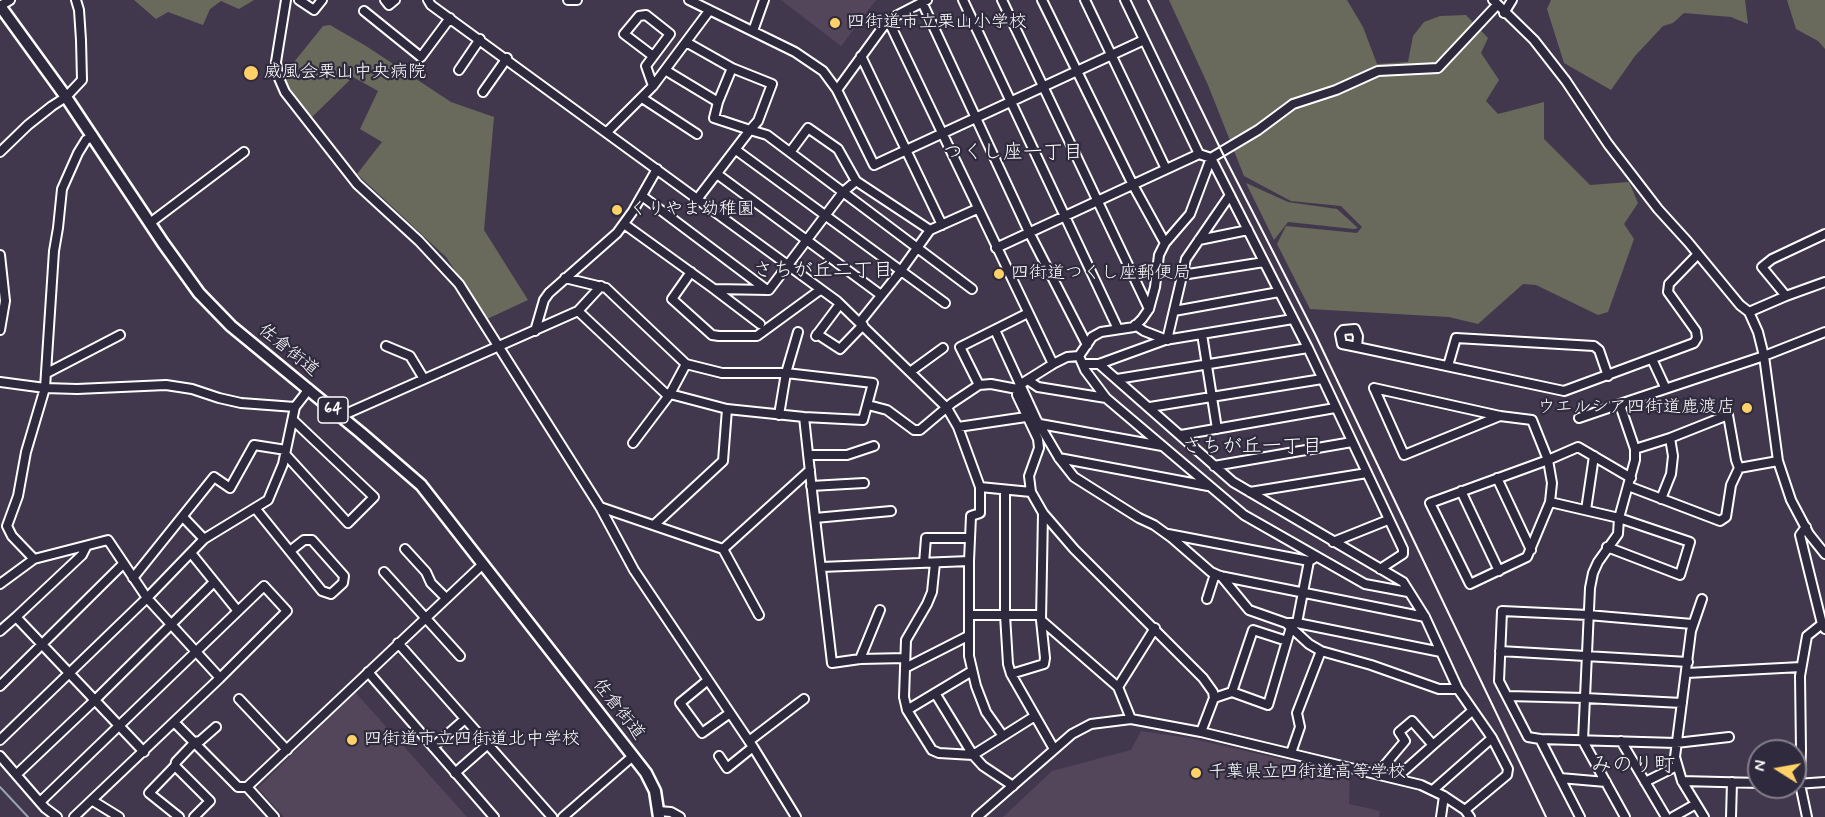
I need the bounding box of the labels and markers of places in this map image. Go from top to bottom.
place label: 四街道市立栗山小学校 [847,12,1027,34]
marker: 四街道市立栗山小学校 [828,16,842,30]
place label: 威風会栗山中央病院 [264,62,426,84]
marker: 威風会栗山中央病院 [242,64,260,82]
place label: くりやま幼稚園 [629,199,755,221]
marker: くりやま幼稚園 [610,203,624,217]
place label: 四街道つくし座郵便局 [1011,263,1191,285]
marker: 四街道つくし座郵便局 [992,267,1006,281]
place label: ウエルシア四街道鹿渡店 [1537,397,1735,419]
marker: ウエルシア四街道鹿渡店 [1740,401,1754,415]
place label: 四街道市立四街道北中学校 [364,729,580,751]
marker: 四街道市立四街道北中学校 [345,733,359,747]
place label: 千葉県立四街道高等学校 [1208,762,1406,784]
marker: 千葉県立四街道高等学校 [1189,766,1203,780]

